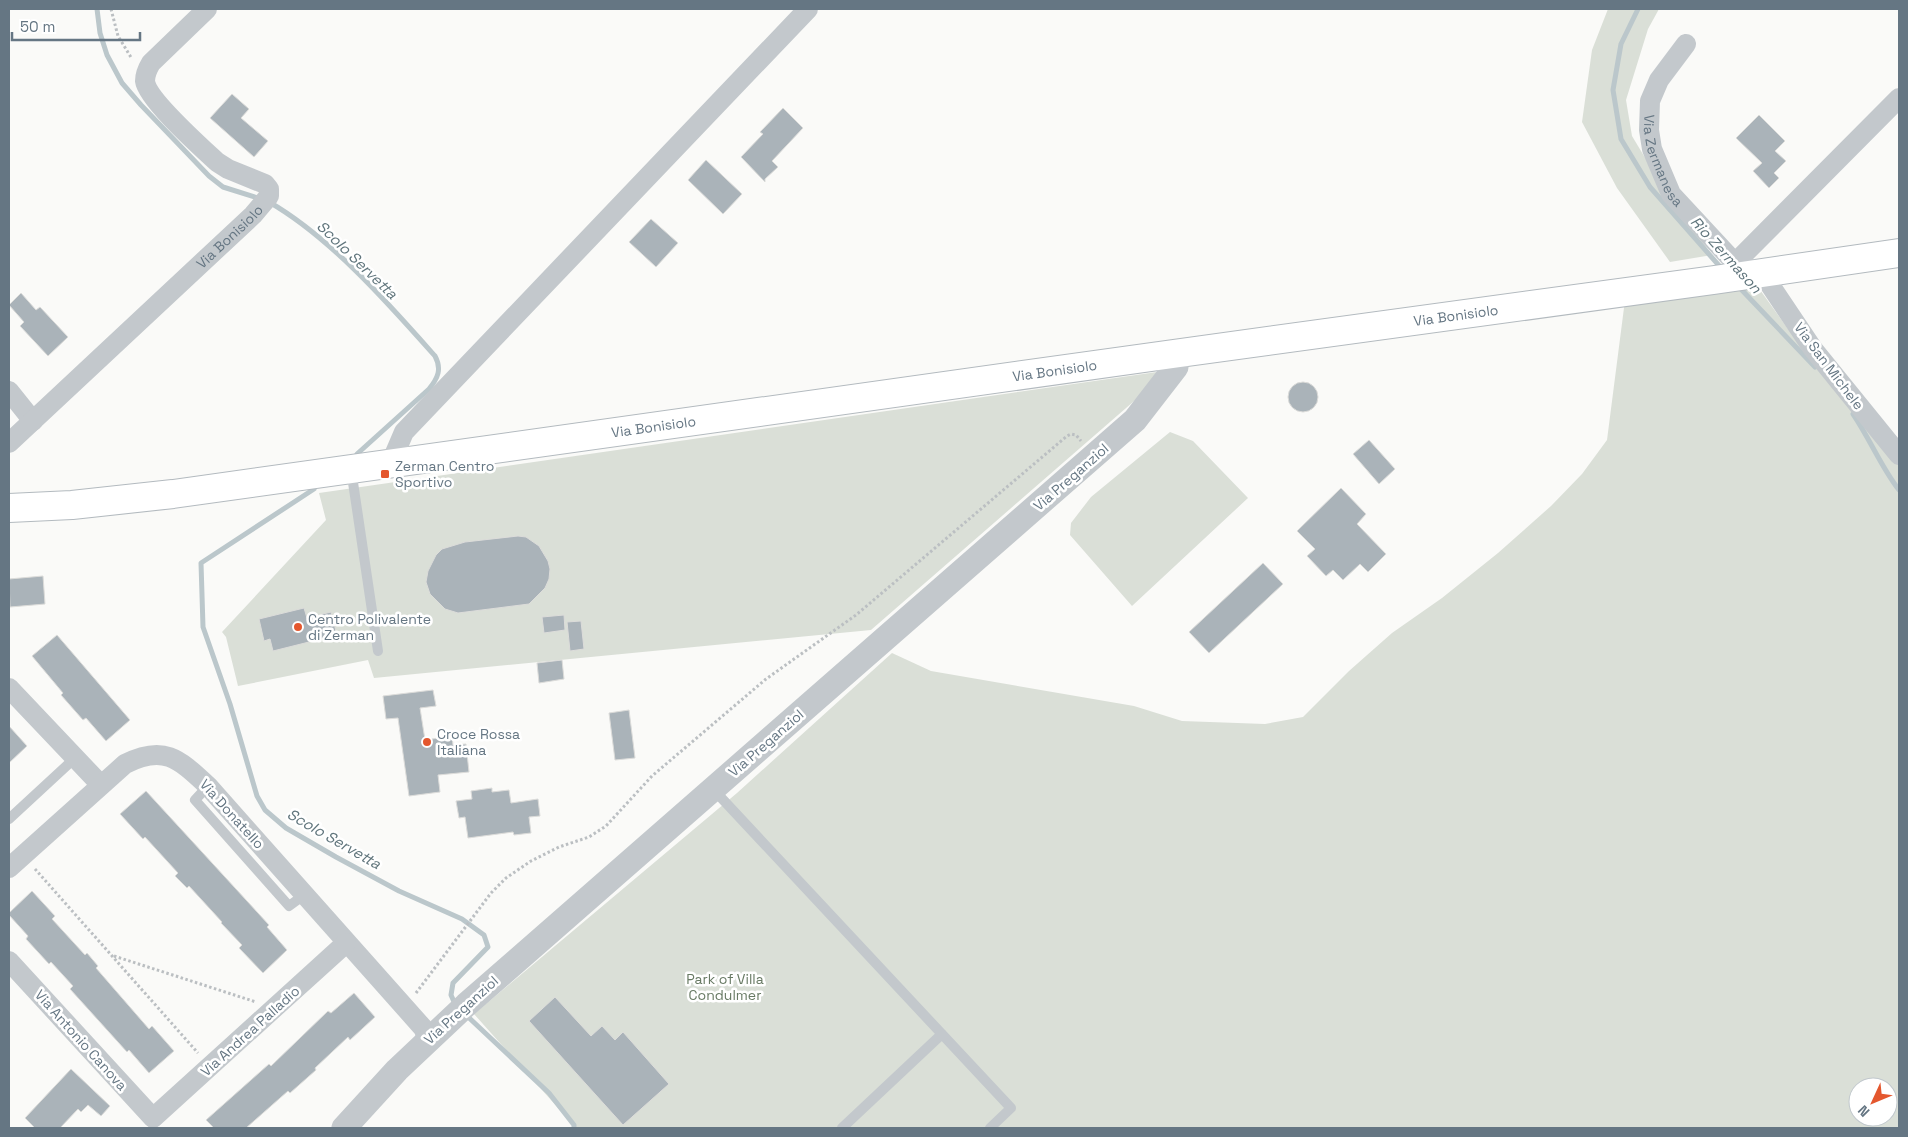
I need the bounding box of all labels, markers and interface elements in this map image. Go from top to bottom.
scale bar [12,10,140,42]
text: 50 m [20,17,55,36]
street label: Via Zermanesa [1640,114,1687,210]
street label: Via Bonisiolo [192,201,267,273]
water label: Rio Zermason [1687,212,1766,298]
water label: Scolo Servetta [313,216,402,303]
street label: Via Bonisiolo [1412,301,1499,330]
street label: Via San Michele [1790,319,1868,413]
street label: Via Bonisiolo [1011,356,1098,385]
street label: Via Bonisiolo [610,412,697,442]
street label: Via Preganziol [1030,439,1112,515]
place label: Zerman Centro Sportivo [395,457,494,491]
marker: Zerman Centro Sportivo [379,468,391,480]
place label: Centro Polivalente di Zerman [308,610,431,644]
marker: Centro Polivalente di Zerman [292,621,304,633]
street label: Via Preganziol [725,705,807,781]
place label: Croce Rossa Italiana [437,725,520,759]
marker: Croce Rossa Italiana [421,736,433,748]
street label: Via Donatello [196,775,268,853]
water label: Scolo Servetta [284,804,385,873]
park label: Park of Villa Condulmer [686,970,764,1004]
street label: Via Preganziol [420,972,502,1048]
street label: Via Andrea Palladio [197,982,303,1080]
street label: Via Antonio Canova [31,986,131,1094]
north arrow [1848,1077,1898,1127]
text: N [1854,1101,1873,1121]

